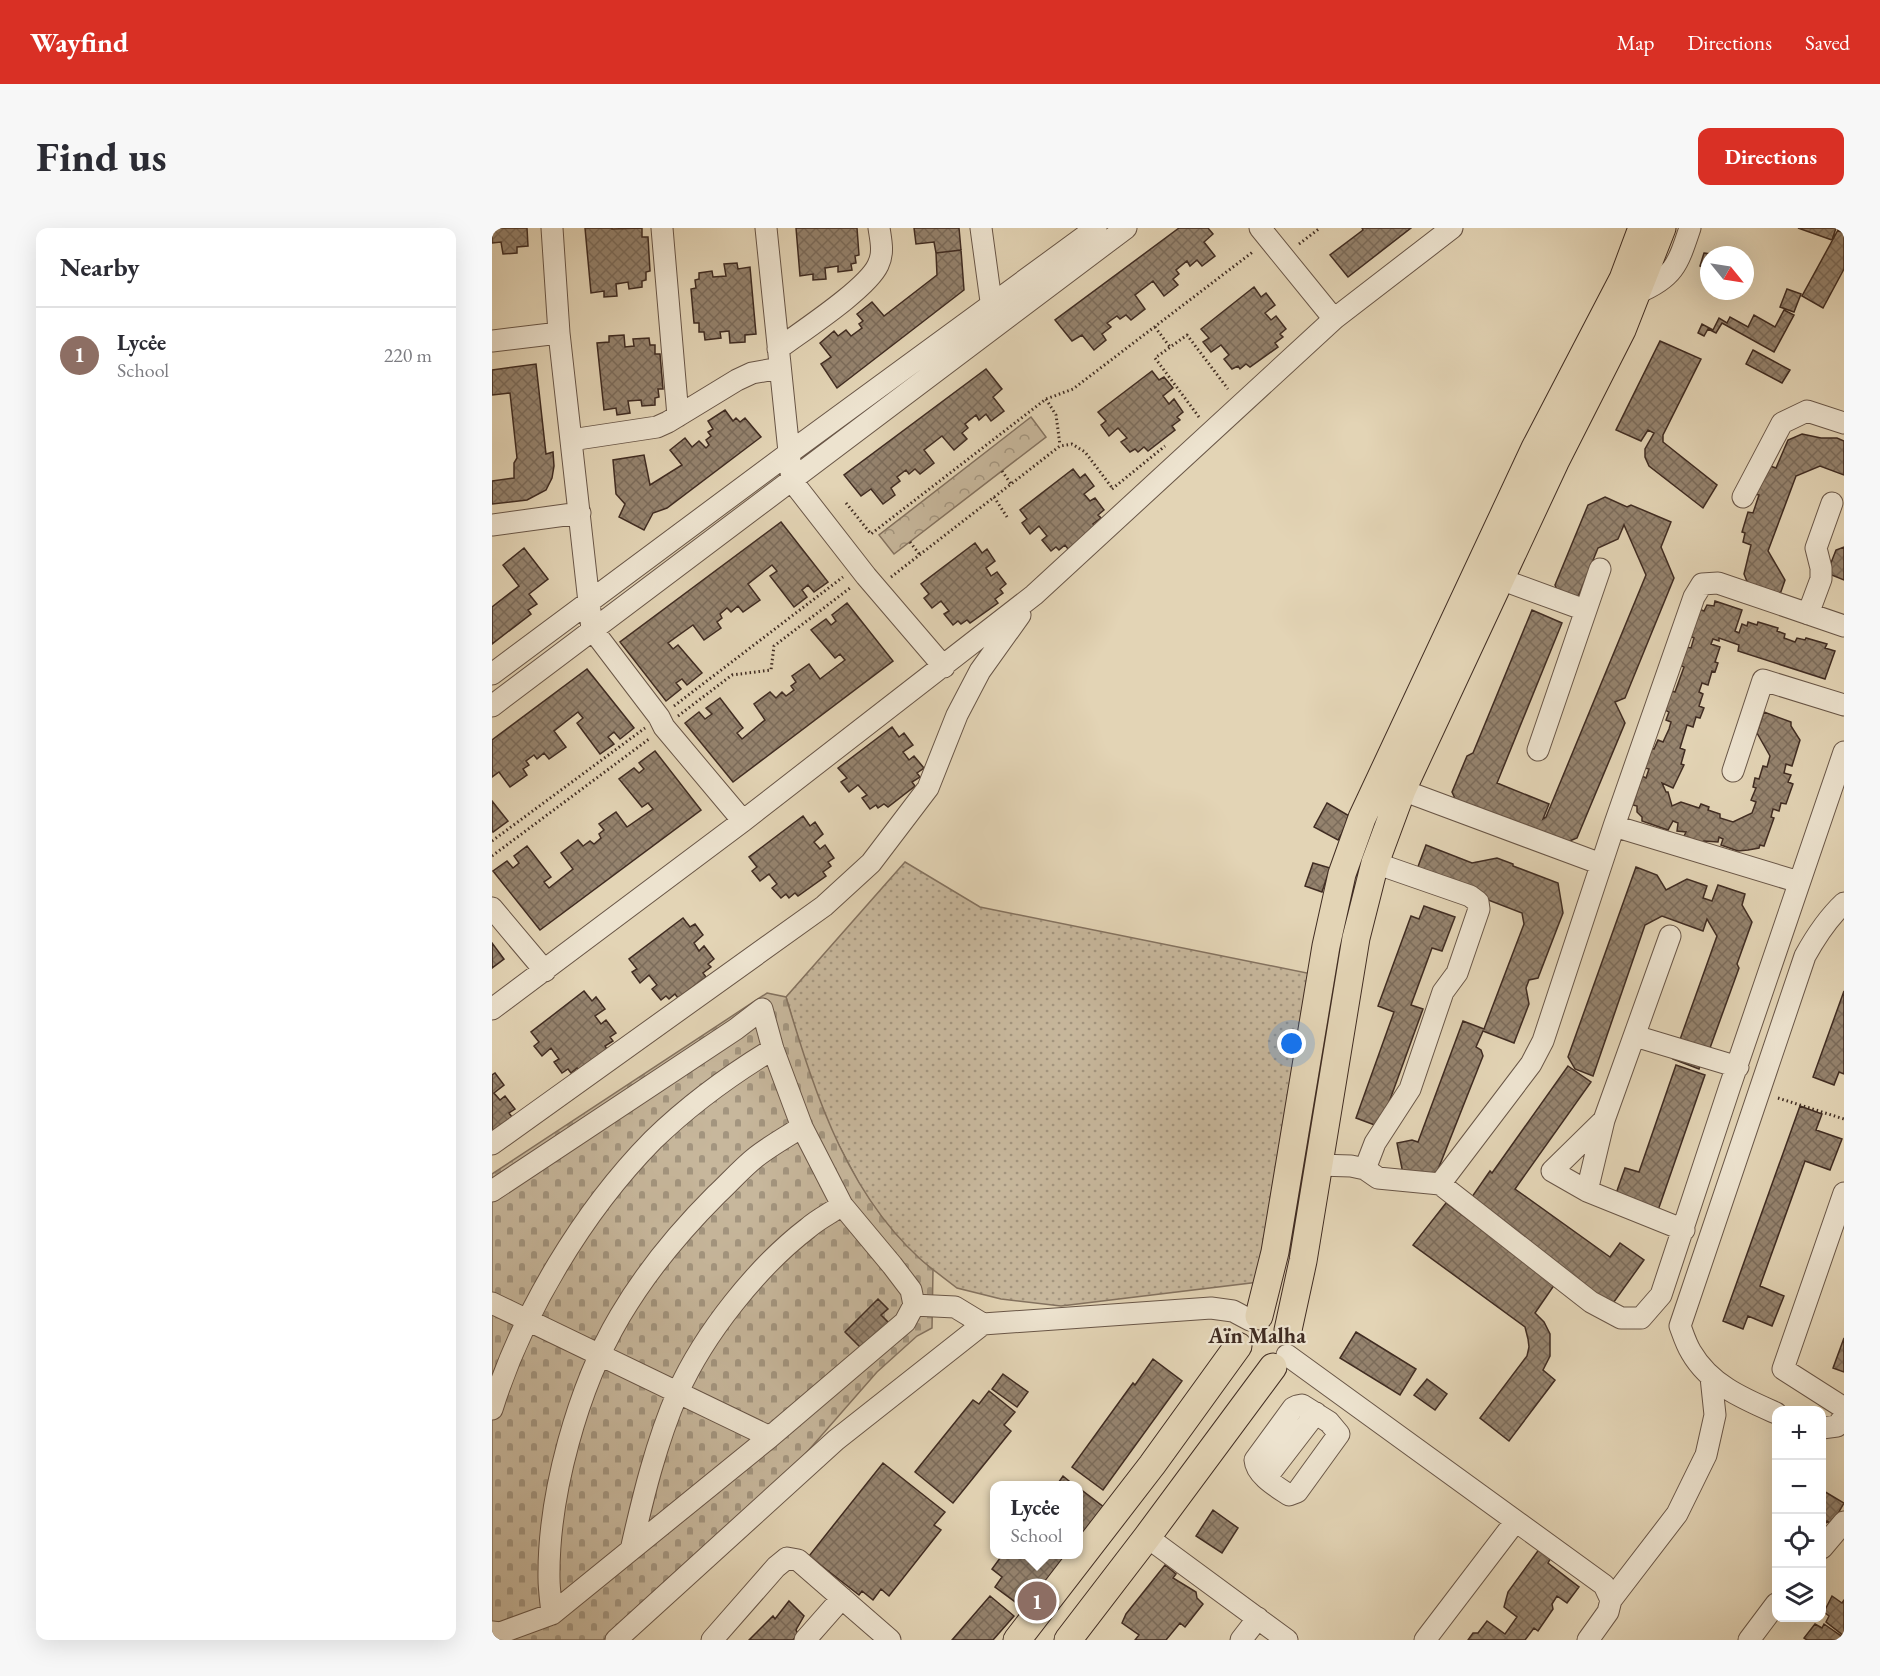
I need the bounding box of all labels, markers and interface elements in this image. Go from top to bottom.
text: Wayfind [30,24,128,60]
text: Map [1617,29,1654,56]
text: Directions [1687,29,1772,56]
text: Saved [1805,29,1850,56]
button: Directions [1698,128,1844,185]
text: Find us [36,129,167,184]
north arrow [1700,246,1754,300]
text: Nearby [60,250,140,284]
text: Lycėe [117,328,166,357]
text: 1 [74,342,85,368]
text: 220 m [384,342,432,368]
text: School [117,357,169,383]
your location [1277,1029,1306,1058]
district label: Aïn Malha [1207,1321,1306,1350]
map controls [1772,1406,1826,1622]
button: + [1772,1406,1826,1460]
button: − [1772,1460,1826,1514]
popup [990,1481,1083,1559]
text: Lycėe [1010,1493,1060,1522]
button: locate [1772,1514,1826,1568]
text: School [1010,1522,1063,1548]
button: layers [1772,1568,1826,1622]
pin: 1 [1018,1578,1056,1624]

